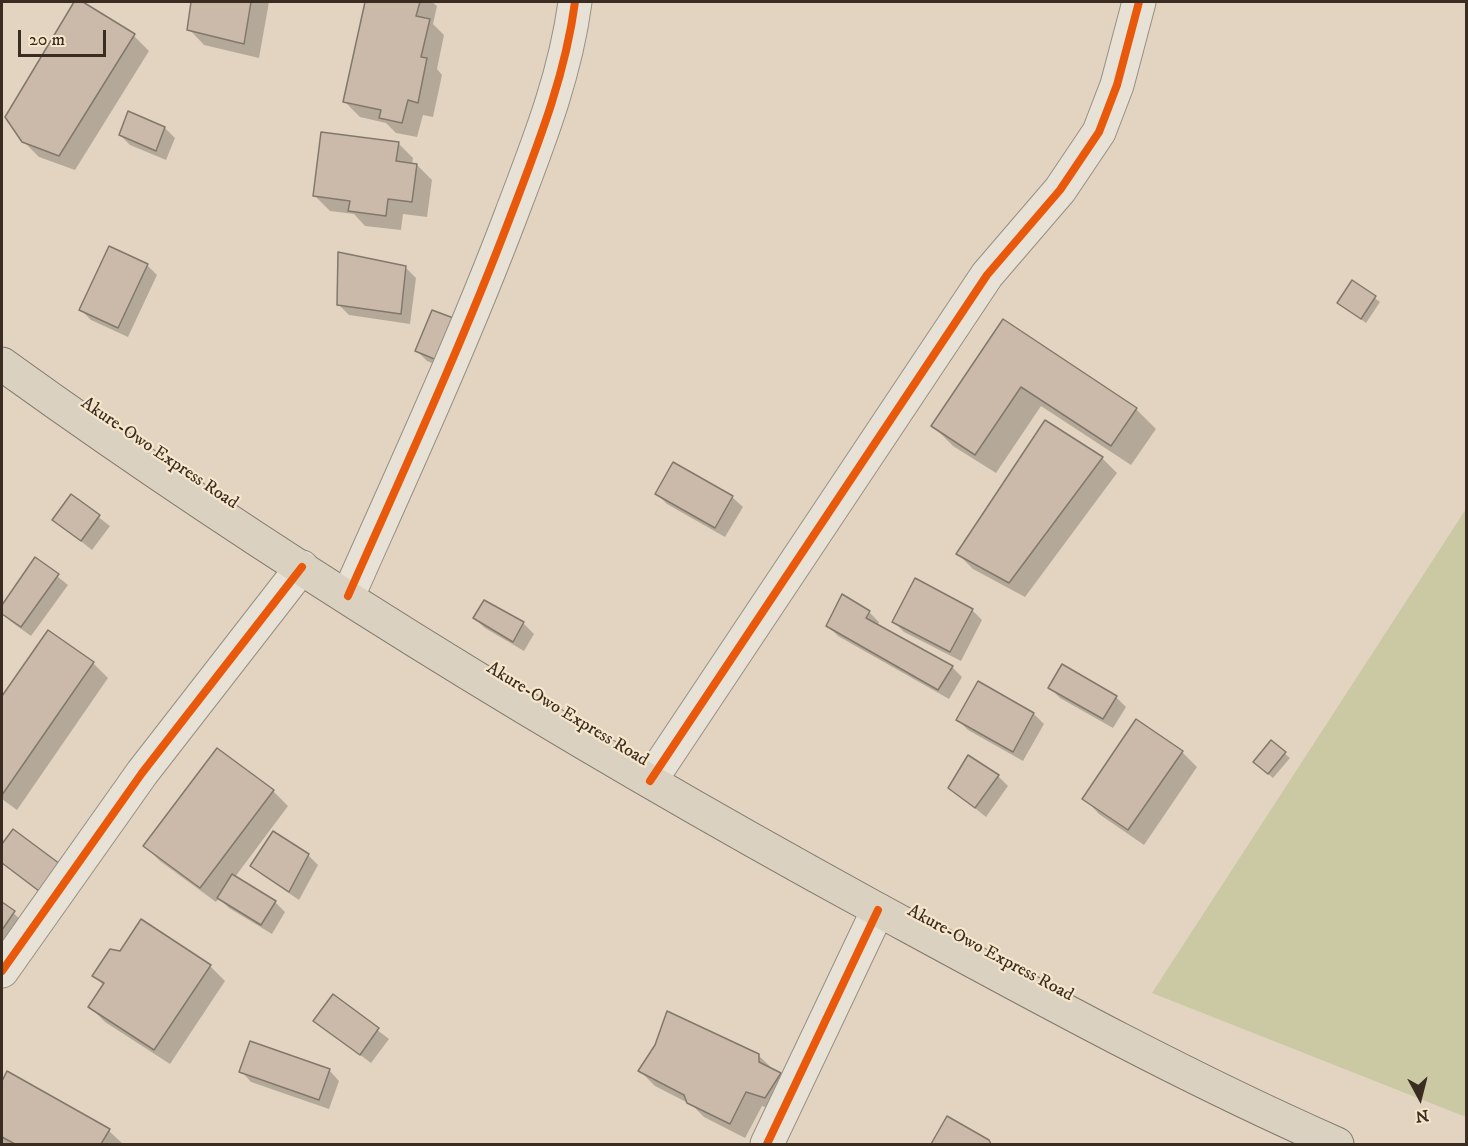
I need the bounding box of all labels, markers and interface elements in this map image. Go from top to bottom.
scale bar [21,18,110,56]
text: 20 m [29,29,65,51]
street label: Akure-Owo Express Road [76,393,242,515]
street label: Akure-Owo Express Road [482,658,652,772]
street label: Akure-Owo Express Road [903,901,1077,1007]
north arrow [1390,1068,1450,1128]
text: N [1414,1105,1430,1127]

